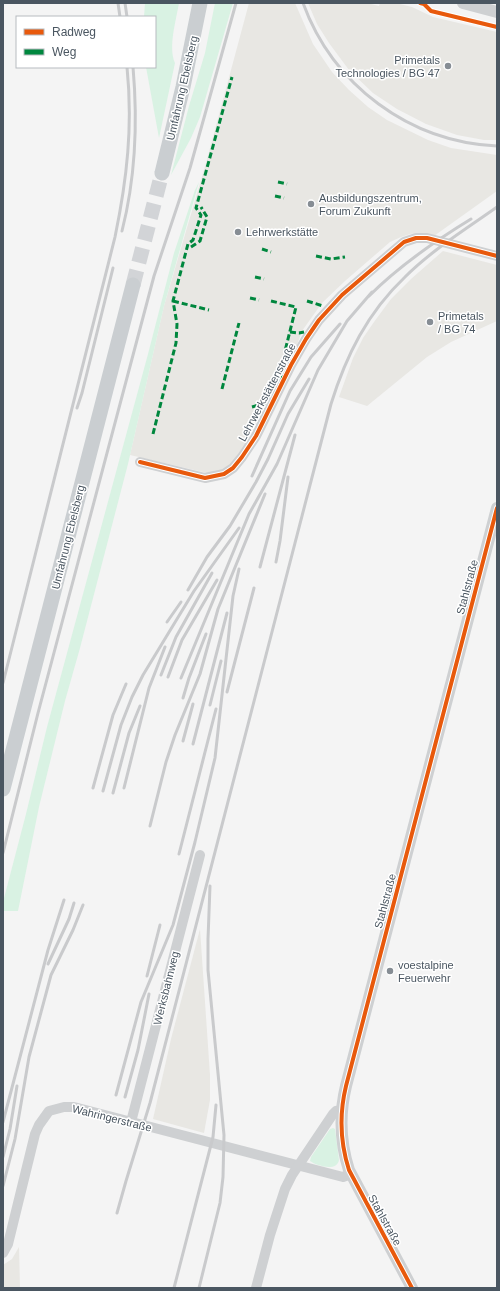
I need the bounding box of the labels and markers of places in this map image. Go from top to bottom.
place label: Primetals Technologies / BG 47 [335,54,440,79]
marker: Primetals Technologies / BG 47 [443,61,453,71]
place label: Ausbildungszentrum, Forum Zukunft [319,192,422,217]
marker: Ausbildungszentrum, Forum Zukunft [306,199,316,209]
place label: Lehrwerkstätte [246,226,318,238]
marker: Lehrwerkstätte [233,227,243,237]
place label: Primetals / BG 74 [438,310,484,335]
marker: Primetals / BG 74 [425,317,435,327]
place label: voestalpine Feuerwehr [398,959,454,984]
marker: voestalpine Feuerwehr [385,966,395,976]

